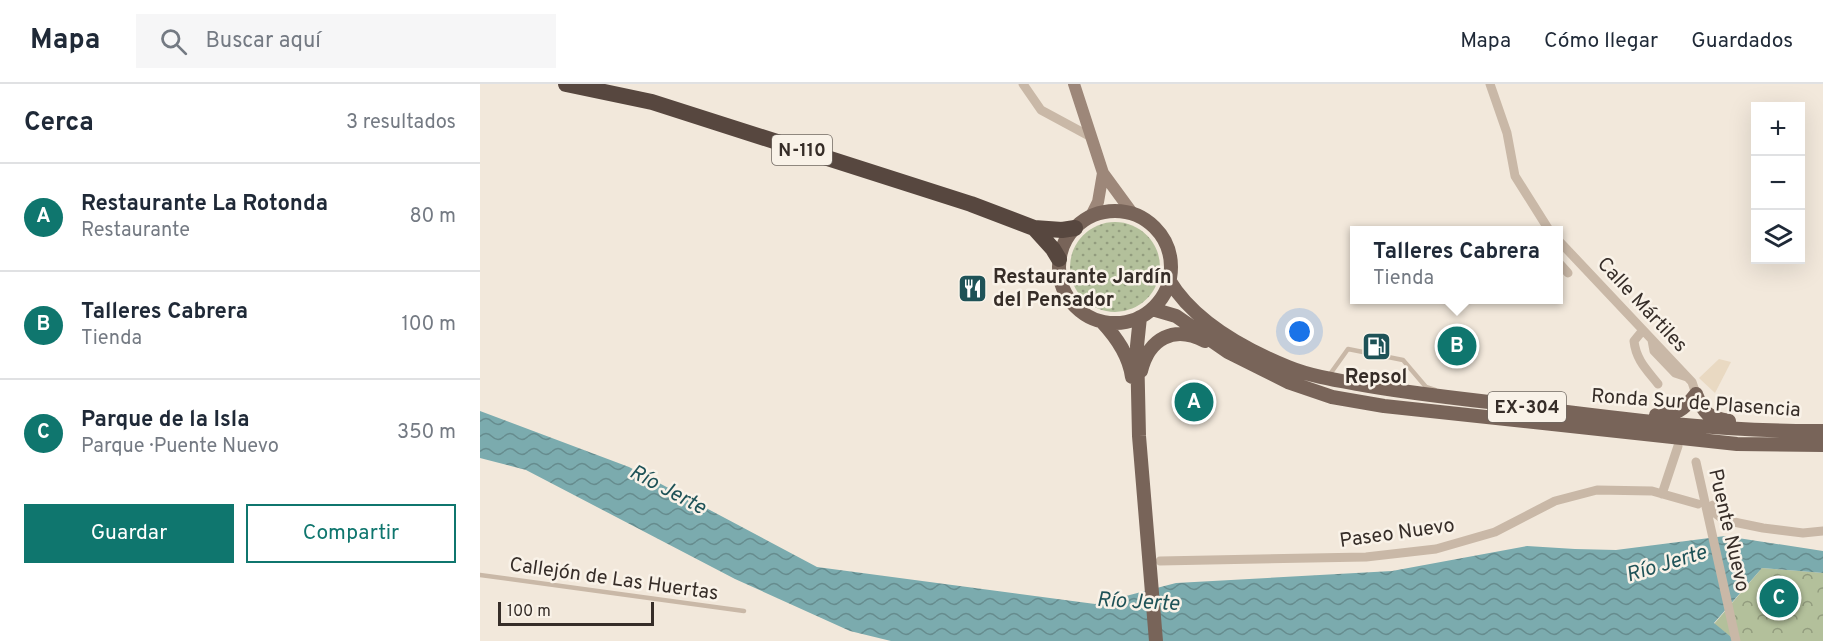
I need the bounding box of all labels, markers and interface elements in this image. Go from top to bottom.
search box [136,14,556,68]
text: Mapa [30,23,100,59]
icon: search [157,25,190,58]
text: Buscar aquí [205,28,321,55]
text: Mapa [1460,28,1511,55]
text: Cómo llegar [1544,28,1658,55]
text: Guardados [1691,28,1793,55]
map controls [1751,102,1805,264]
button: + [1751,102,1805,156]
text: Cerca [24,107,94,140]
text: 3 resultados [346,110,456,136]
road number: N-110 [772,135,832,165]
button: − [1751,156,1805,210]
text: Restaurante La Rotonda [81,191,328,218]
text: A [36,204,51,230]
text: 80 m [410,204,456,230]
button: layers [1751,210,1805,264]
text: Restaurante [81,218,190,244]
popup [1350,226,1563,304]
text: Talleres Cabrera [1373,239,1540,266]
street label: Calle Mártiles [1591,252,1692,359]
place label: Restaurante Jardín del Pensador [993,265,1171,314]
text: Tienda [1373,266,1434,292]
restaurant icon: Restaurante Jardín del Pensador [956,272,988,304]
text: Talleres Cabrera [81,299,248,326]
text: B [37,312,50,338]
text: 100 m [401,312,456,338]
your location [1285,317,1314,346]
pin: B [1438,324,1476,368]
text: Tienda [81,326,142,352]
fuel station icon: Repsol [1360,330,1392,362]
place label: Repsol [1345,365,1407,391]
pin: A [1174,380,1214,424]
street label: Ronda Sur de Plasencia [1590,384,1802,424]
road number: EX-304 [1488,392,1566,422]
text: Parque de la Isla [81,407,249,434]
text: C [37,420,50,446]
text: 350 m [397,420,456,446]
text: Parque · Puente Nuevo [81,434,279,460]
water label: Río Jerte [624,459,711,522]
street label: Puente Nuevo [1701,467,1755,594]
button: Guardar [24,504,234,563]
button: Compartir [246,504,456,563]
street label: Paseo Nuevo [1338,513,1456,555]
water label: Río Jerte [1623,539,1711,589]
street label: Callejón de Las Huertas [508,552,720,608]
pin: C [1760,576,1798,620]
water label: Río Jerte [1096,587,1181,618]
scale bar [498,599,654,626]
text: 100 m [507,602,551,622]

